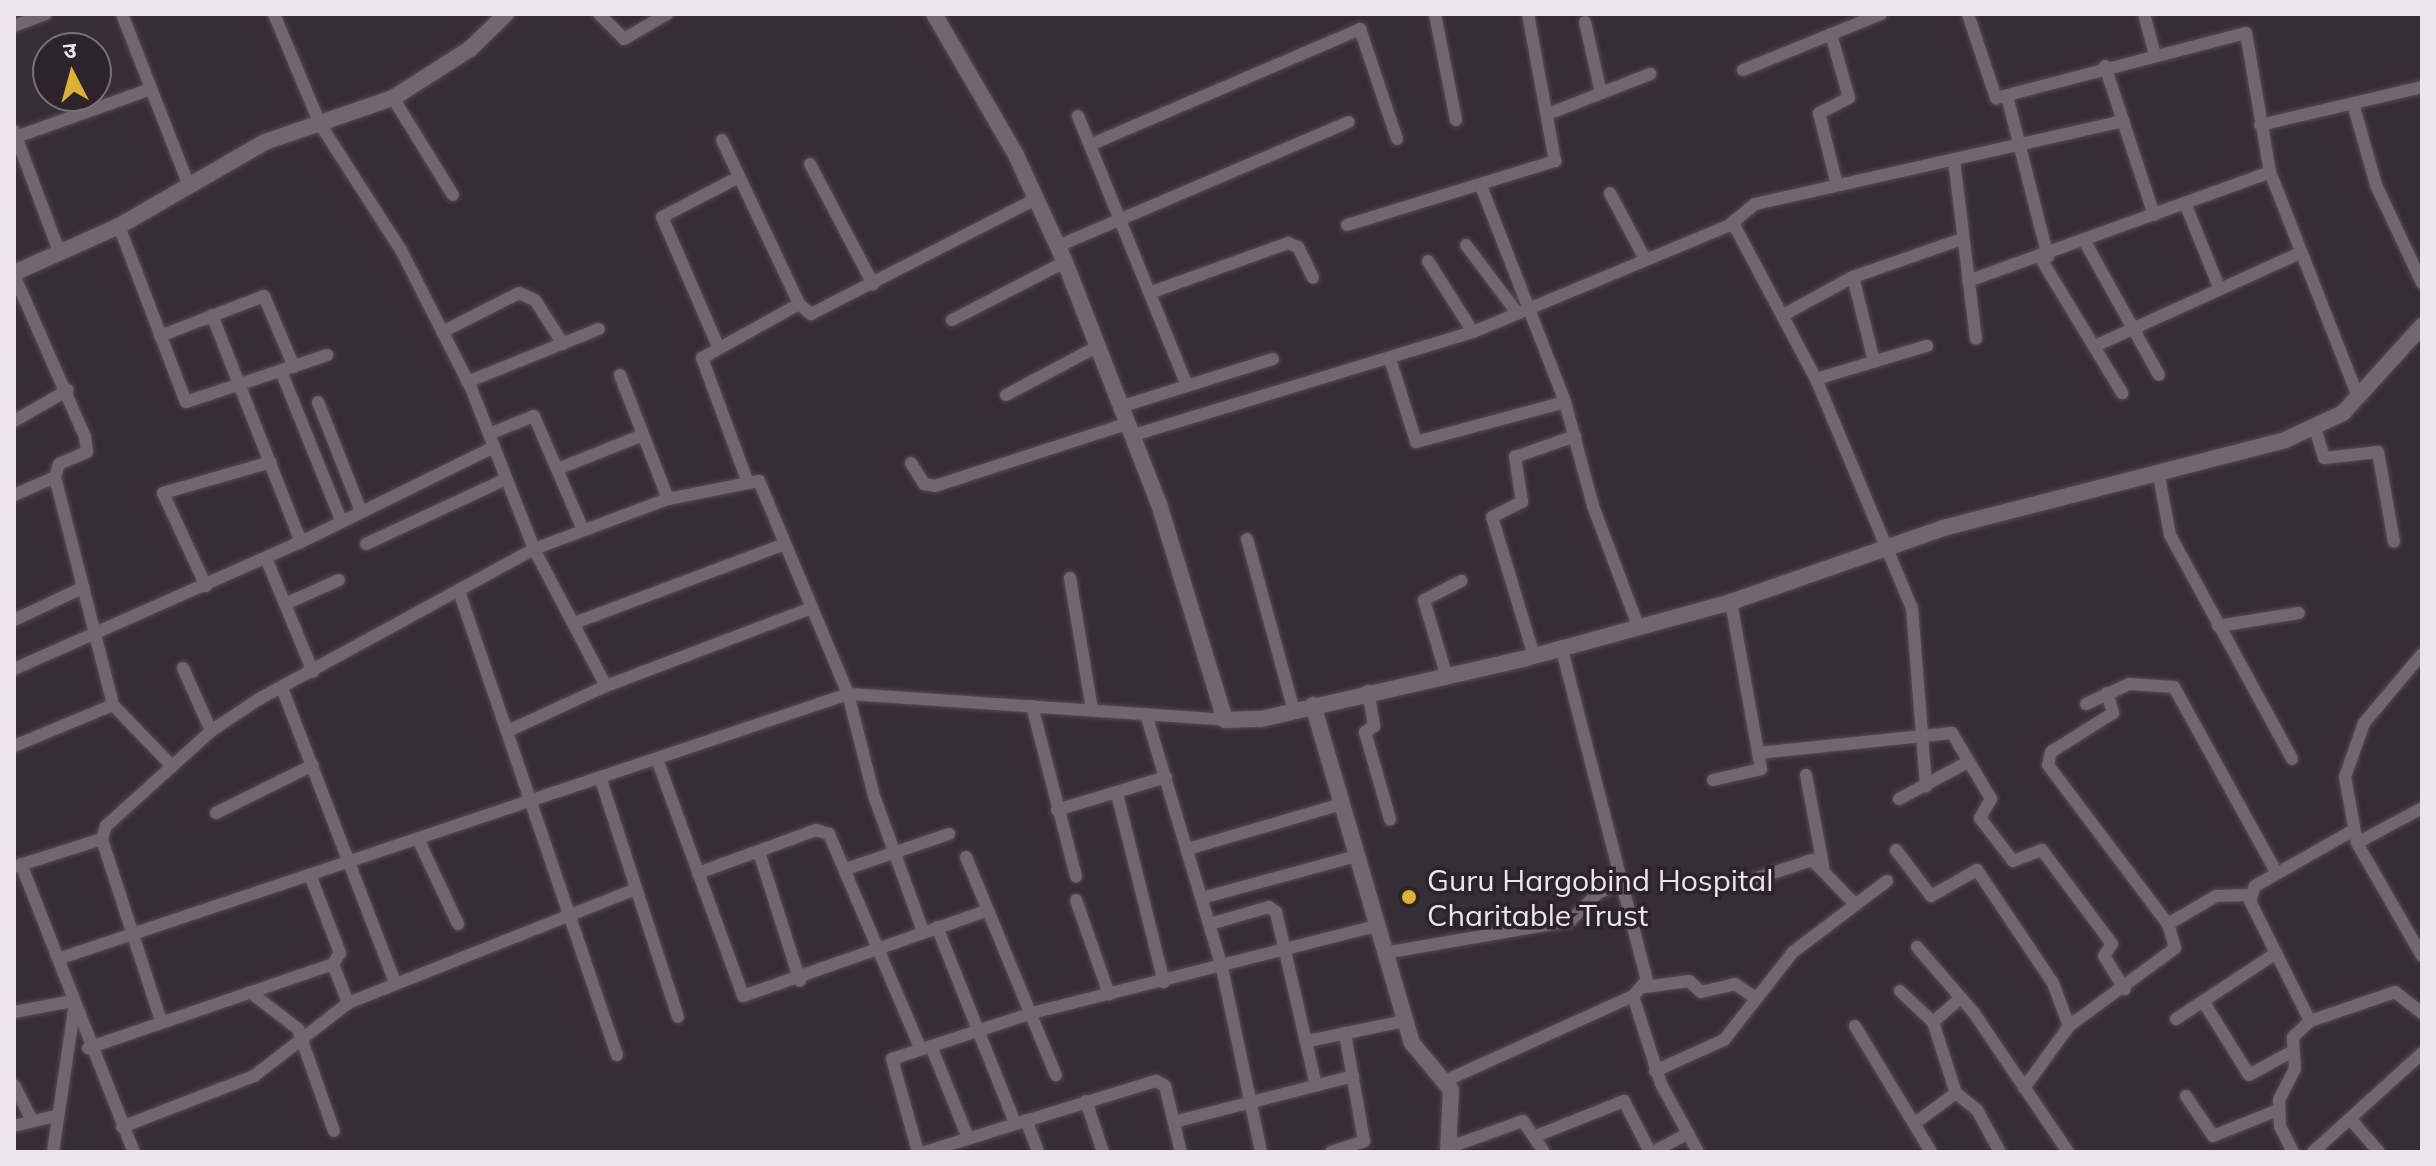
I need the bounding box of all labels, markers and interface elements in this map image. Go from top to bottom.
north arrow [32,32,112,112]
text: उ [62,36,78,65]
place label: Guru Hargobind Hospital Charitable Trust [1427,862,1773,932]
marker: Guru Hargobind Hospital Charitable Trust [1398,886,1420,908]

